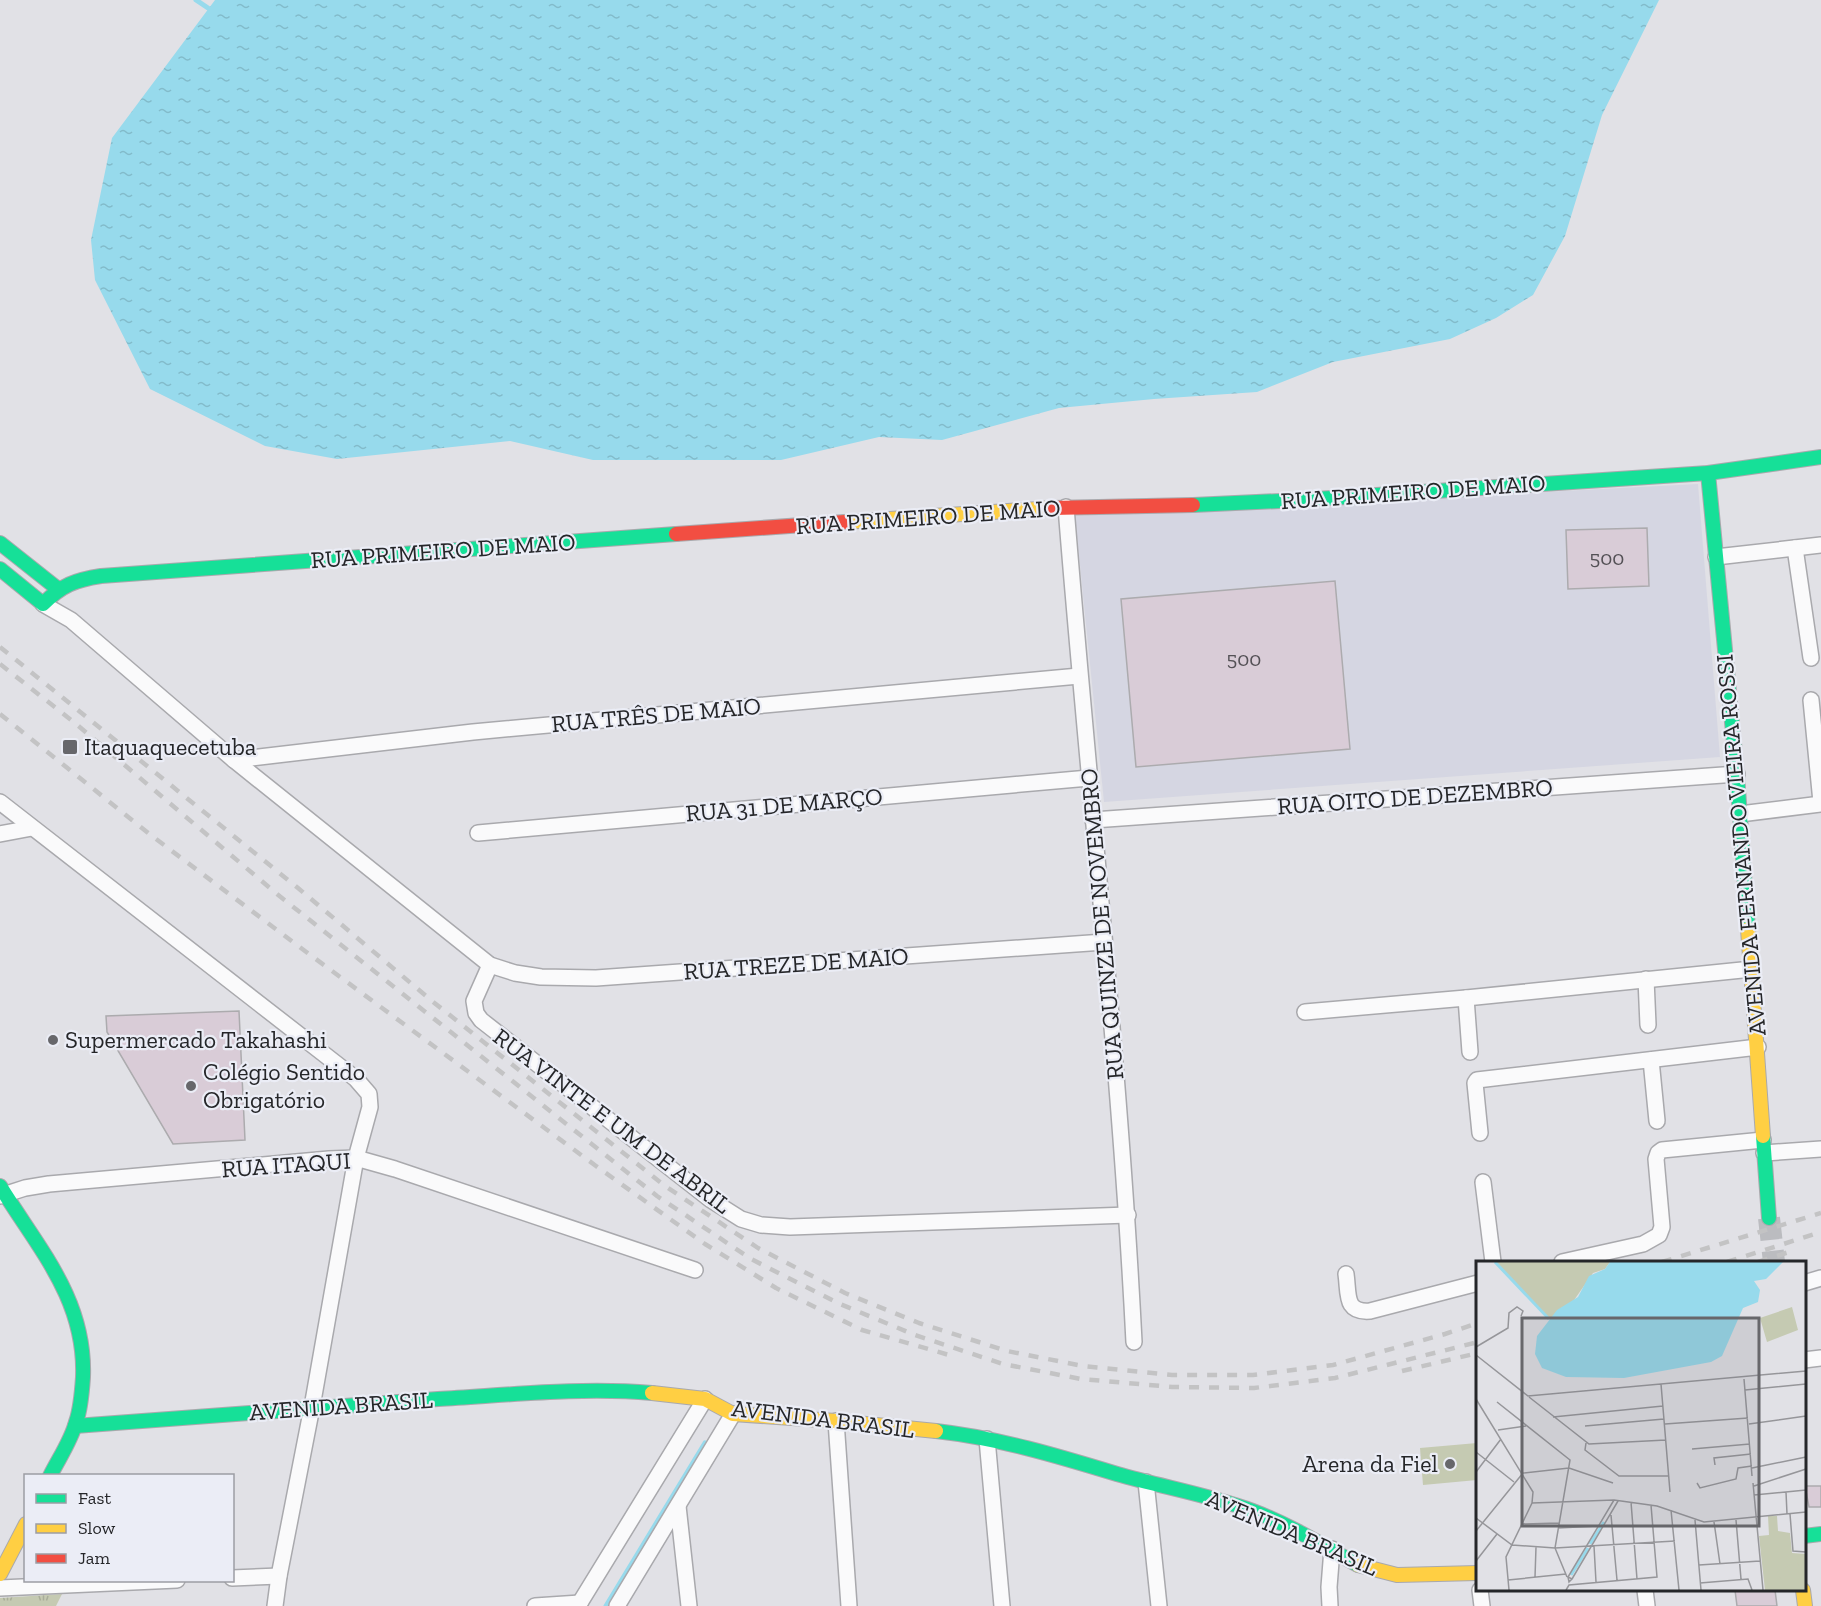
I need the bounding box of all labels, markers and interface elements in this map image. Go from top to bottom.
street label: RUA PRIMEIRO DE MAIO [1280,468,1546,515]
street label: RUA PRIMEIRO DE MAIO [795,493,1061,540]
street label: RUA PRIMEIRO DE MAIO [310,527,576,574]
house number: 500 [1590,545,1624,570]
house number: 500 [1227,646,1261,671]
street label: AVENIDA FERNANDO VIEIRA ROSSI [1709,653,1772,1037]
street label: RUA TRÊS DE MAIO [550,691,762,738]
place label: Itaquaquecetuba [84,732,257,761]
marker: Itaquaquecetuba [61,738,79,756]
street label: RUA QUINZE DE NOVEMBRO [1073,767,1130,1081]
street label: RUA OITO DE DEZEMBRO [1276,772,1554,821]
street label: RUA 31 DE MARÇO [684,781,884,828]
street label: RUA TREZE DE MAIO [682,941,909,986]
street label: RUA VINTE E UM DE ABRIL [488,1022,737,1219]
place label: Supermercado Takahashi [65,1025,327,1054]
marker: Supermercado Takahashi [46,1033,60,1047]
place label: Colégio Sentido Obrigatório [203,1057,365,1114]
marker: Colégio Sentido Obrigatório [184,1079,198,1093]
street label: RUA ITAQUI [220,1146,352,1183]
inset map [1476,1261,1806,1591]
street label: AVENIDA BRASIL [248,1385,434,1426]
street label: AVENIDA BRASIL [730,1393,916,1444]
place label: Arena da Fiel [1302,1449,1438,1478]
marker: Arena da Fiel [1443,1457,1457,1471]
legend [24,1474,234,1582]
street label: AVENIDA BRASIL [1202,1483,1382,1582]
text: Fast [78,1487,111,1509]
text: Slow [78,1517,115,1539]
text: Jam [78,1547,110,1569]

